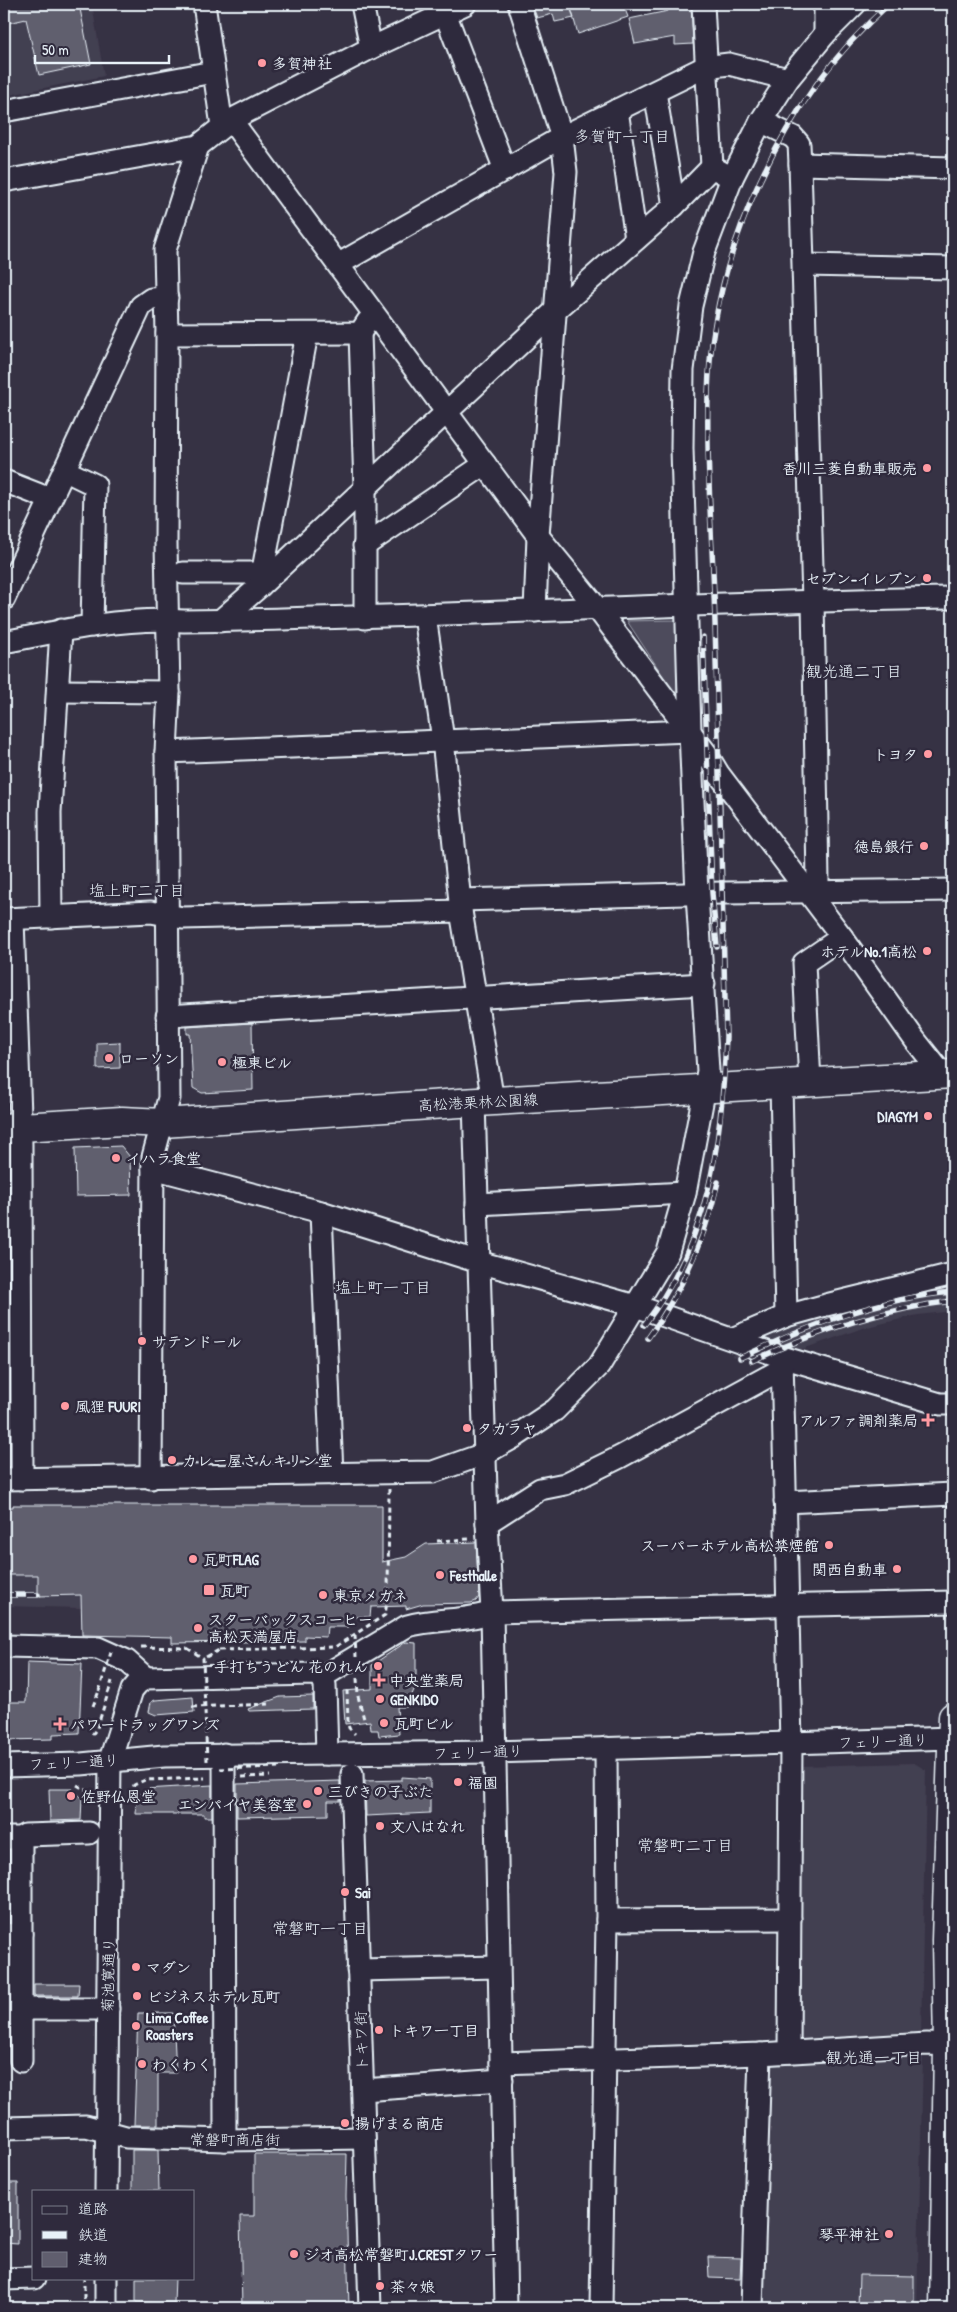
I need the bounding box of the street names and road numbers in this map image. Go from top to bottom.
street label: 高松港栗林公園線 [418,1088,538,1116]
street label: フェリー通り [838,1729,928,1753]
street label: フェリー通り [433,1740,523,1764]
street label: フェリー通り [29,1749,119,1775]
street label: 菊池寛通り [97,1937,119,2013]
street label: トキワ街 [349,2011,373,2071]
street label: 常磐町商店街 [190,2129,280,2150]

